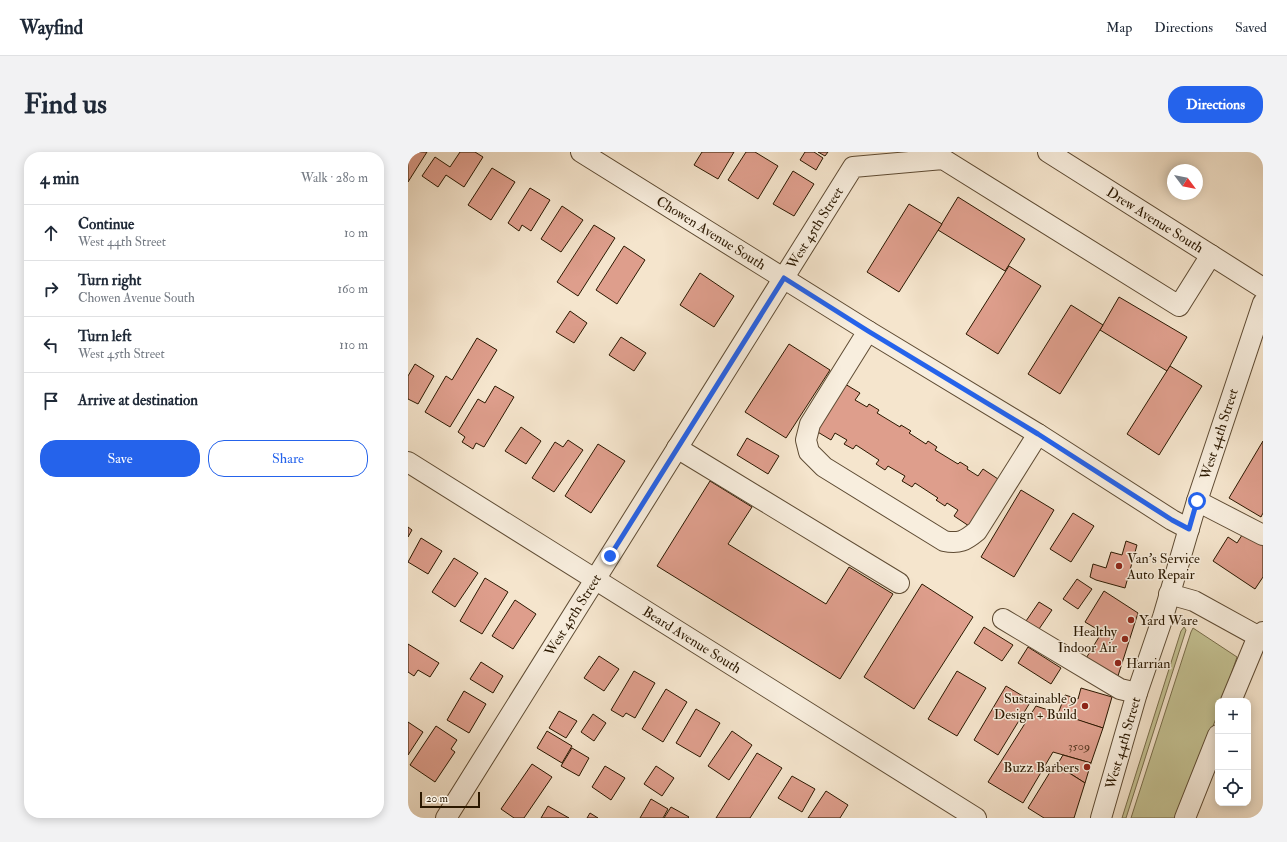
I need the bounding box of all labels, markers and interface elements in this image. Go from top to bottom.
text: Wayfind [20,16,83,40]
text: Map [1106,19,1132,36]
text: Directions [1154,19,1213,36]
text: Saved [1235,19,1267,36]
button: Directions [1168,86,1263,123]
text: Find us [24,87,107,122]
north arrow [1167,164,1203,200]
text: 4 min [40,168,79,189]
text: Walk · 280 m [301,170,368,186]
street label: Drew Avenue South [1103,183,1207,257]
street label: West 45th Street [783,184,847,273]
street label: Chowen Avenue South [653,192,769,274]
text: Continue [78,215,134,234]
icon: ahead [40,222,62,244]
text: 10 m [344,225,368,241]
text: West 44th Street [78,234,166,250]
text: Turn right [78,271,141,290]
icon: right [40,278,62,300]
text: 160 m [337,281,368,297]
text: Chowen Avenue South [78,290,195,306]
text: Turn left [78,327,132,346]
icon: left [40,334,62,356]
text: 110 m [339,337,368,353]
text: West 45th Street [78,346,165,362]
street label: West 44th Street [1196,386,1242,483]
icon: arrive [40,390,62,412]
text: Arrive at destination [78,391,198,410]
button: Save [40,440,200,477]
button: Share [208,440,368,477]
route start [1188,492,1206,510]
route end [601,547,619,565]
place label: Van's Service Auto Repair [1126,550,1200,584]
marker: Van's Service Auto Repair [1114,561,1124,571]
street label: West 45th Street [541,571,605,660]
street label: Beard Avenue South [640,603,745,677]
place label: Yard Ware [1139,612,1198,629]
marker: Yard Ware [1126,615,1136,625]
place label: Healthy Indoor Air [1058,623,1118,656]
marker: Healthy Indoor Air [1120,634,1130,644]
place label: Harrian [1126,655,1170,672]
marker: Harrian [1113,658,1123,668]
place label: Sustainable 9 Design + Build [994,690,1077,723]
street label: West 44th Street [1101,695,1144,792]
map controls [1215,698,1251,806]
button: + [1215,698,1251,734]
marker: Sustainable 9 Design + Build [1080,701,1090,711]
button: − [1215,734,1251,770]
house number: 3509 [1068,739,1090,754]
place label: Buzz Barbers [1003,759,1079,776]
marker: Buzz Barbers [1082,762,1092,772]
button: locate [1215,770,1251,806]
scale bar [420,790,480,809]
text: 20 m [426,792,448,805]

